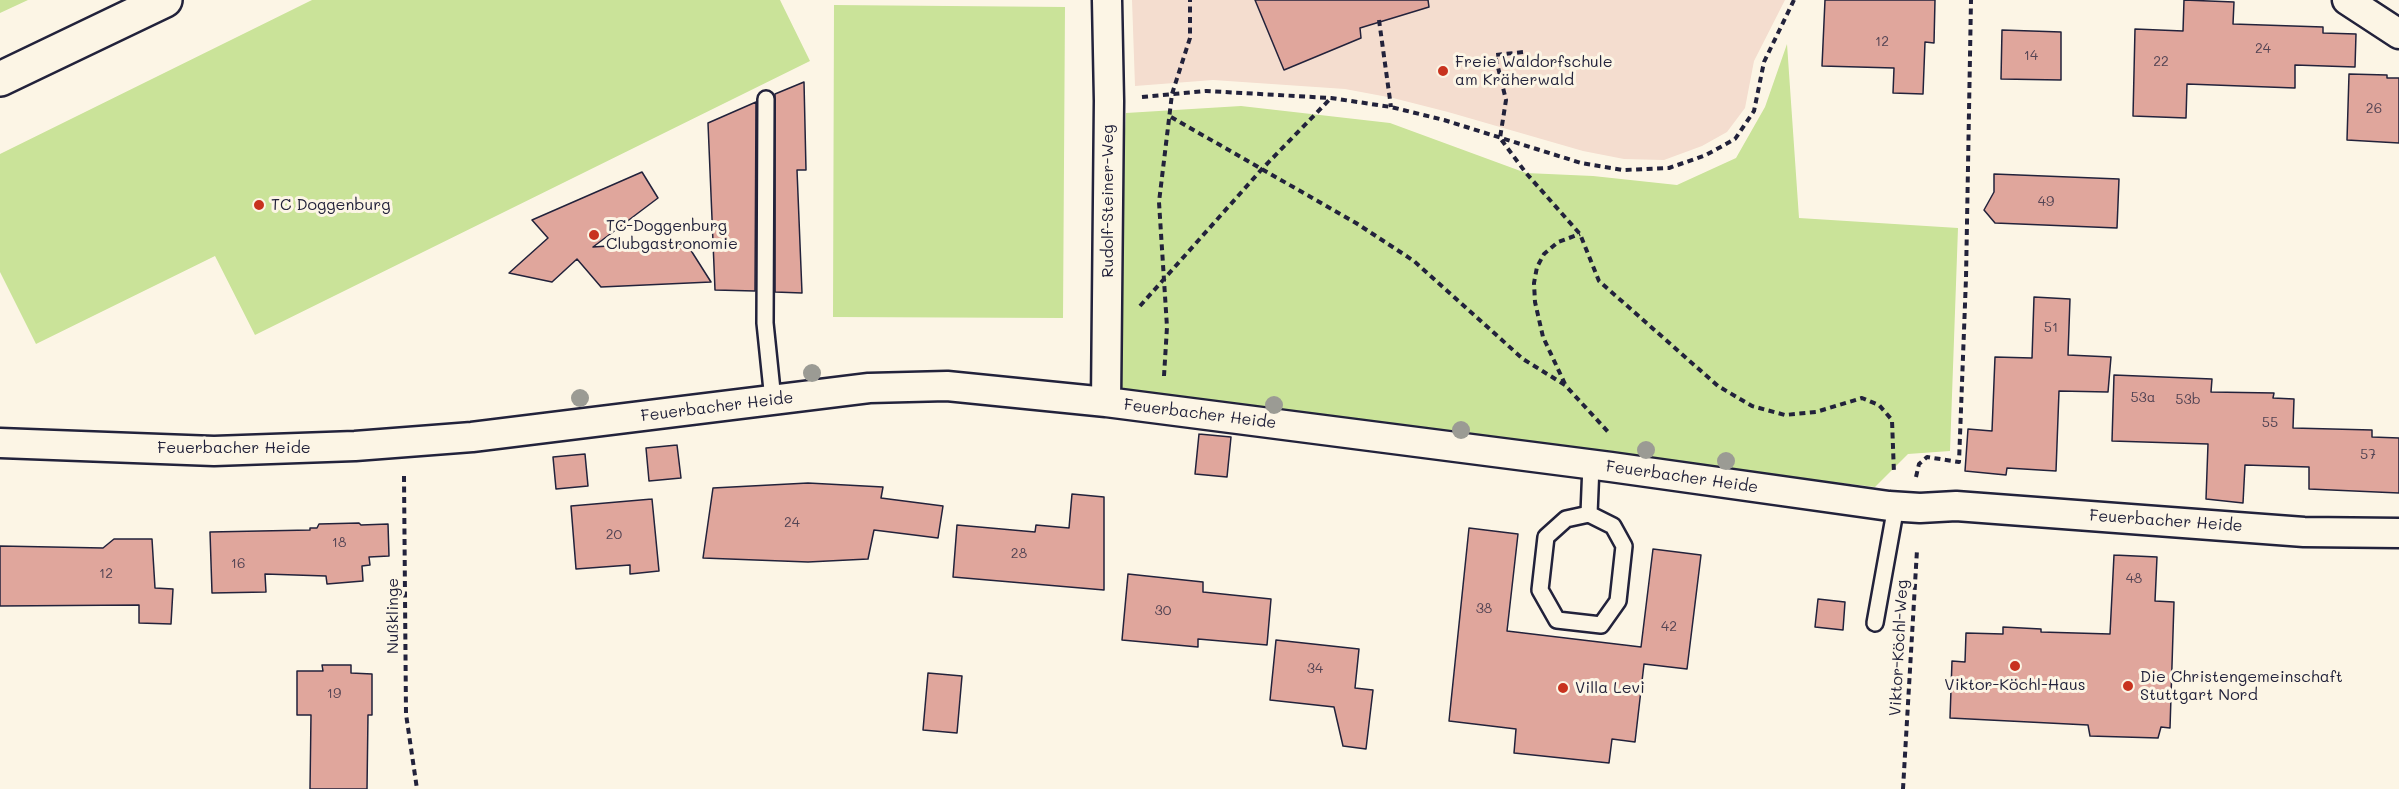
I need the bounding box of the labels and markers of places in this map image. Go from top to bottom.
place label: Freie Waldorfschule am Kräherwald [1455,52,1613,90]
marker: Freie Waldorfschule am Kräherwald [1436,64,1450,78]
place label: TC Doggenburg [271,195,391,215]
marker: TC Doggenburg [252,198,266,212]
place label: TC-Doggenburg Clubgastronomie [606,216,738,254]
marker: TC-Doggenburg Clubgastronomie [587,228,601,242]
marker: Viktor-Köchl-Haus [2008,659,2022,673]
place label: Die Christengemeinschaft Stuttgart Nord [2140,667,2343,705]
place label: Viktor-Köchl-Haus [1944,675,2086,695]
place label: Villa Levi [1575,678,1645,698]
marker: Die Christengemeinschaft Stuttgart Nord [2121,679,2135,693]
marker: Villa Levi [1556,681,1570,695]

